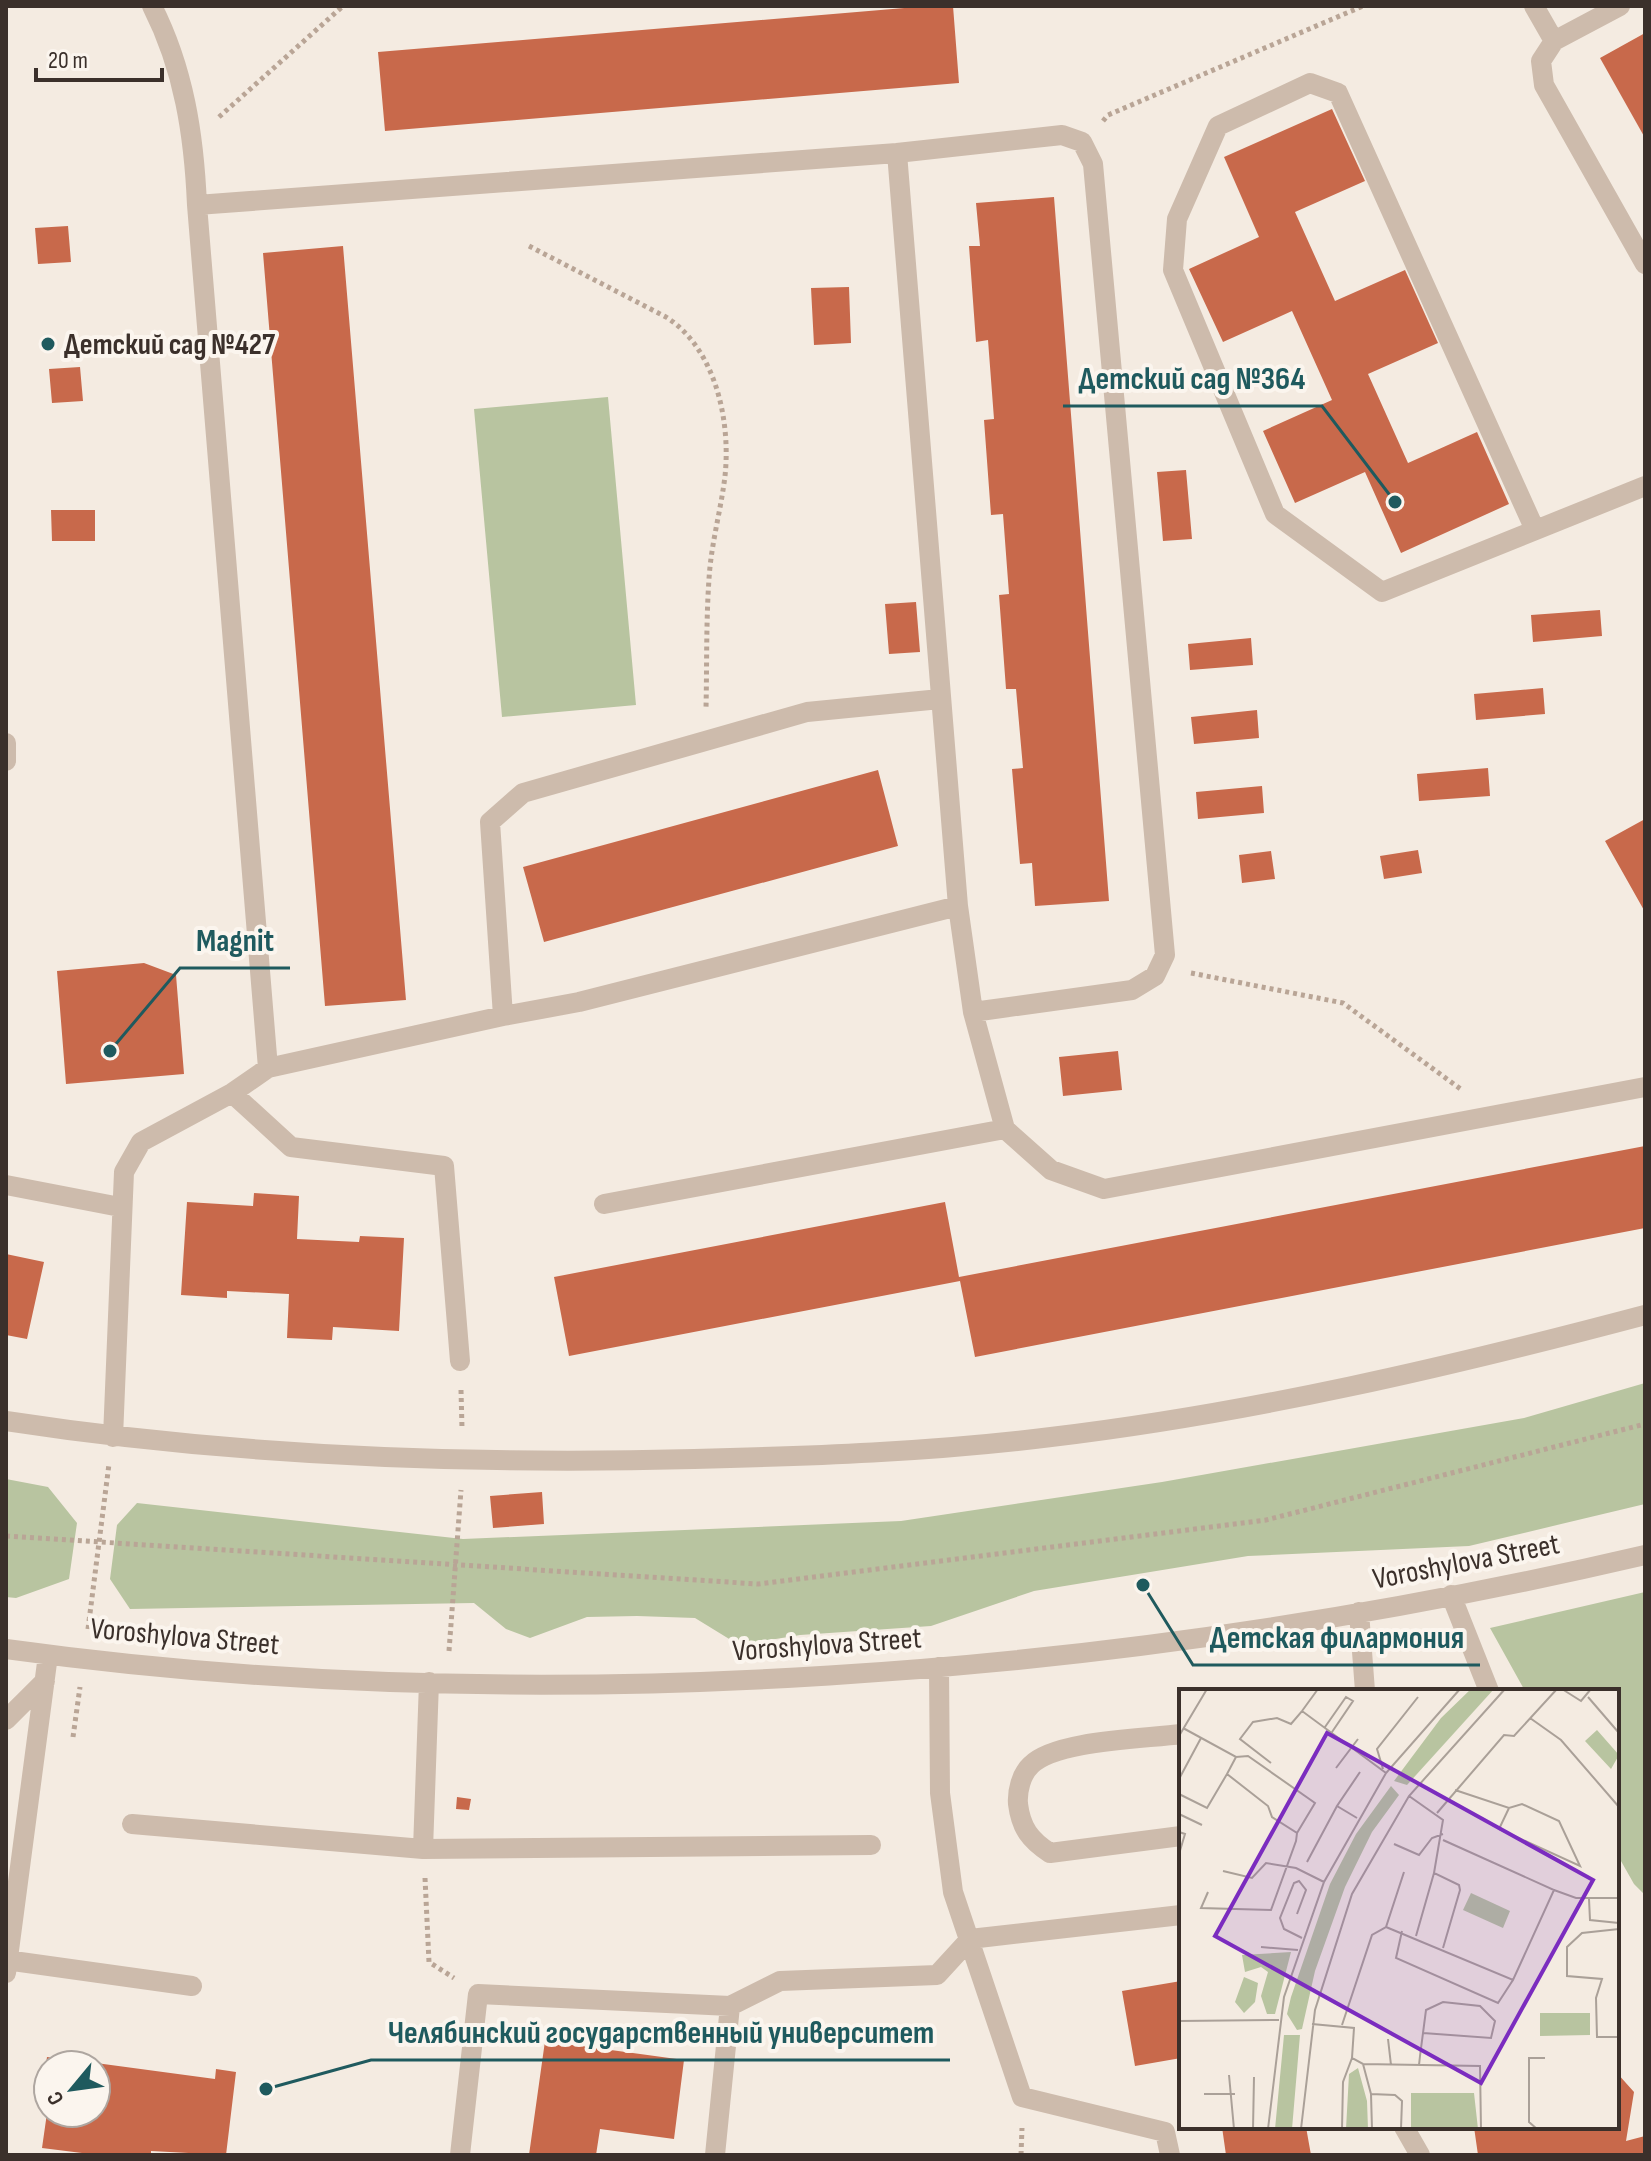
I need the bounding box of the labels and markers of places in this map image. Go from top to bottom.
place label: Детский сад №427 [64,327,276,363]
marker: Детский сад №427 [39,335,57,353]
callout: Детский сад №364 [1063,350,1322,406]
callout: Magnit [180,912,290,968]
callout: Детская филармония [1193,1609,1480,1665]
callout: Челябинский государственный университет [371,2004,950,2060]

